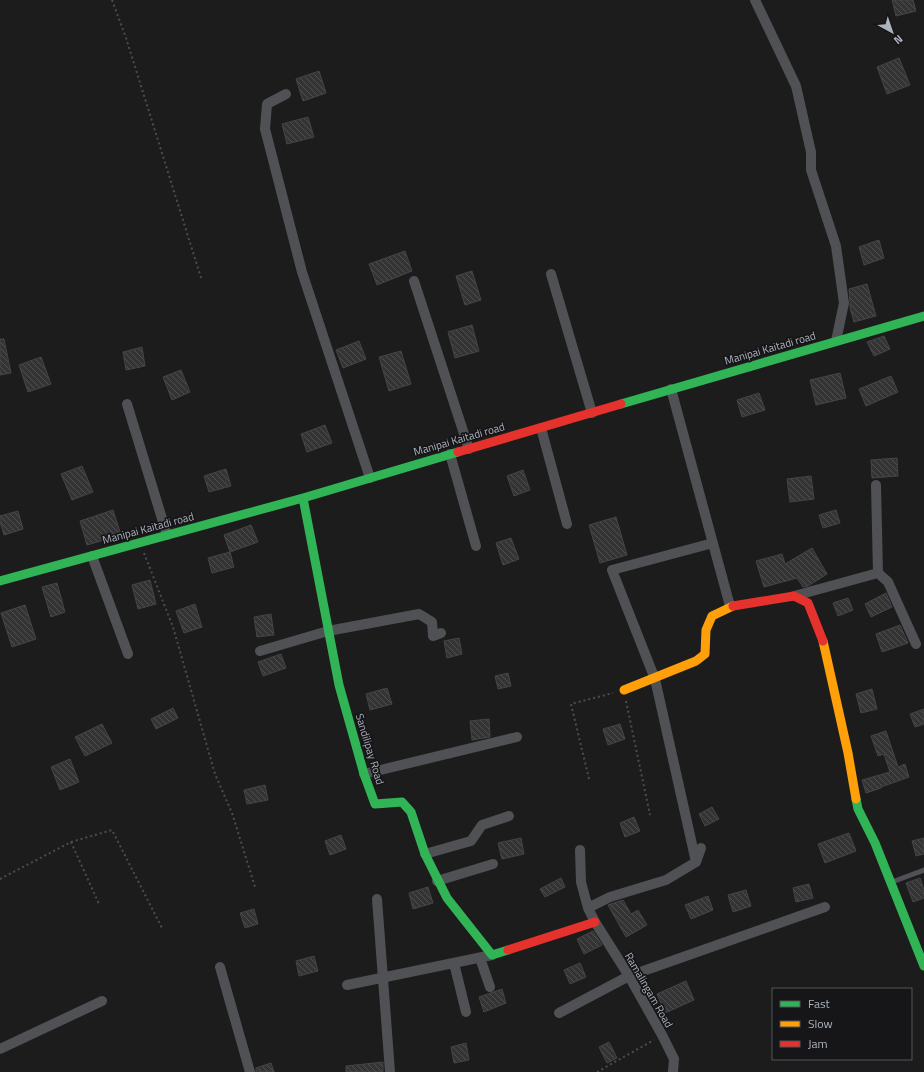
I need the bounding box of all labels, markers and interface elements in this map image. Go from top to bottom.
north arrow [872,12,912,52]
text: N [890,31,906,48]
street label: Manipai Kaitadi road [722,327,818,369]
street label: Manipai Kaitadi road [411,418,507,460]
street label: Manipai Kaitadi road [100,508,196,548]
street label: Sandilipay Road [352,712,388,787]
street label: Ramalingam Road [621,949,677,1031]
legend [772,988,912,1060]
text: Fast [808,994,831,1013]
text: Slow [808,1014,833,1033]
text: Jam [808,1034,828,1053]

